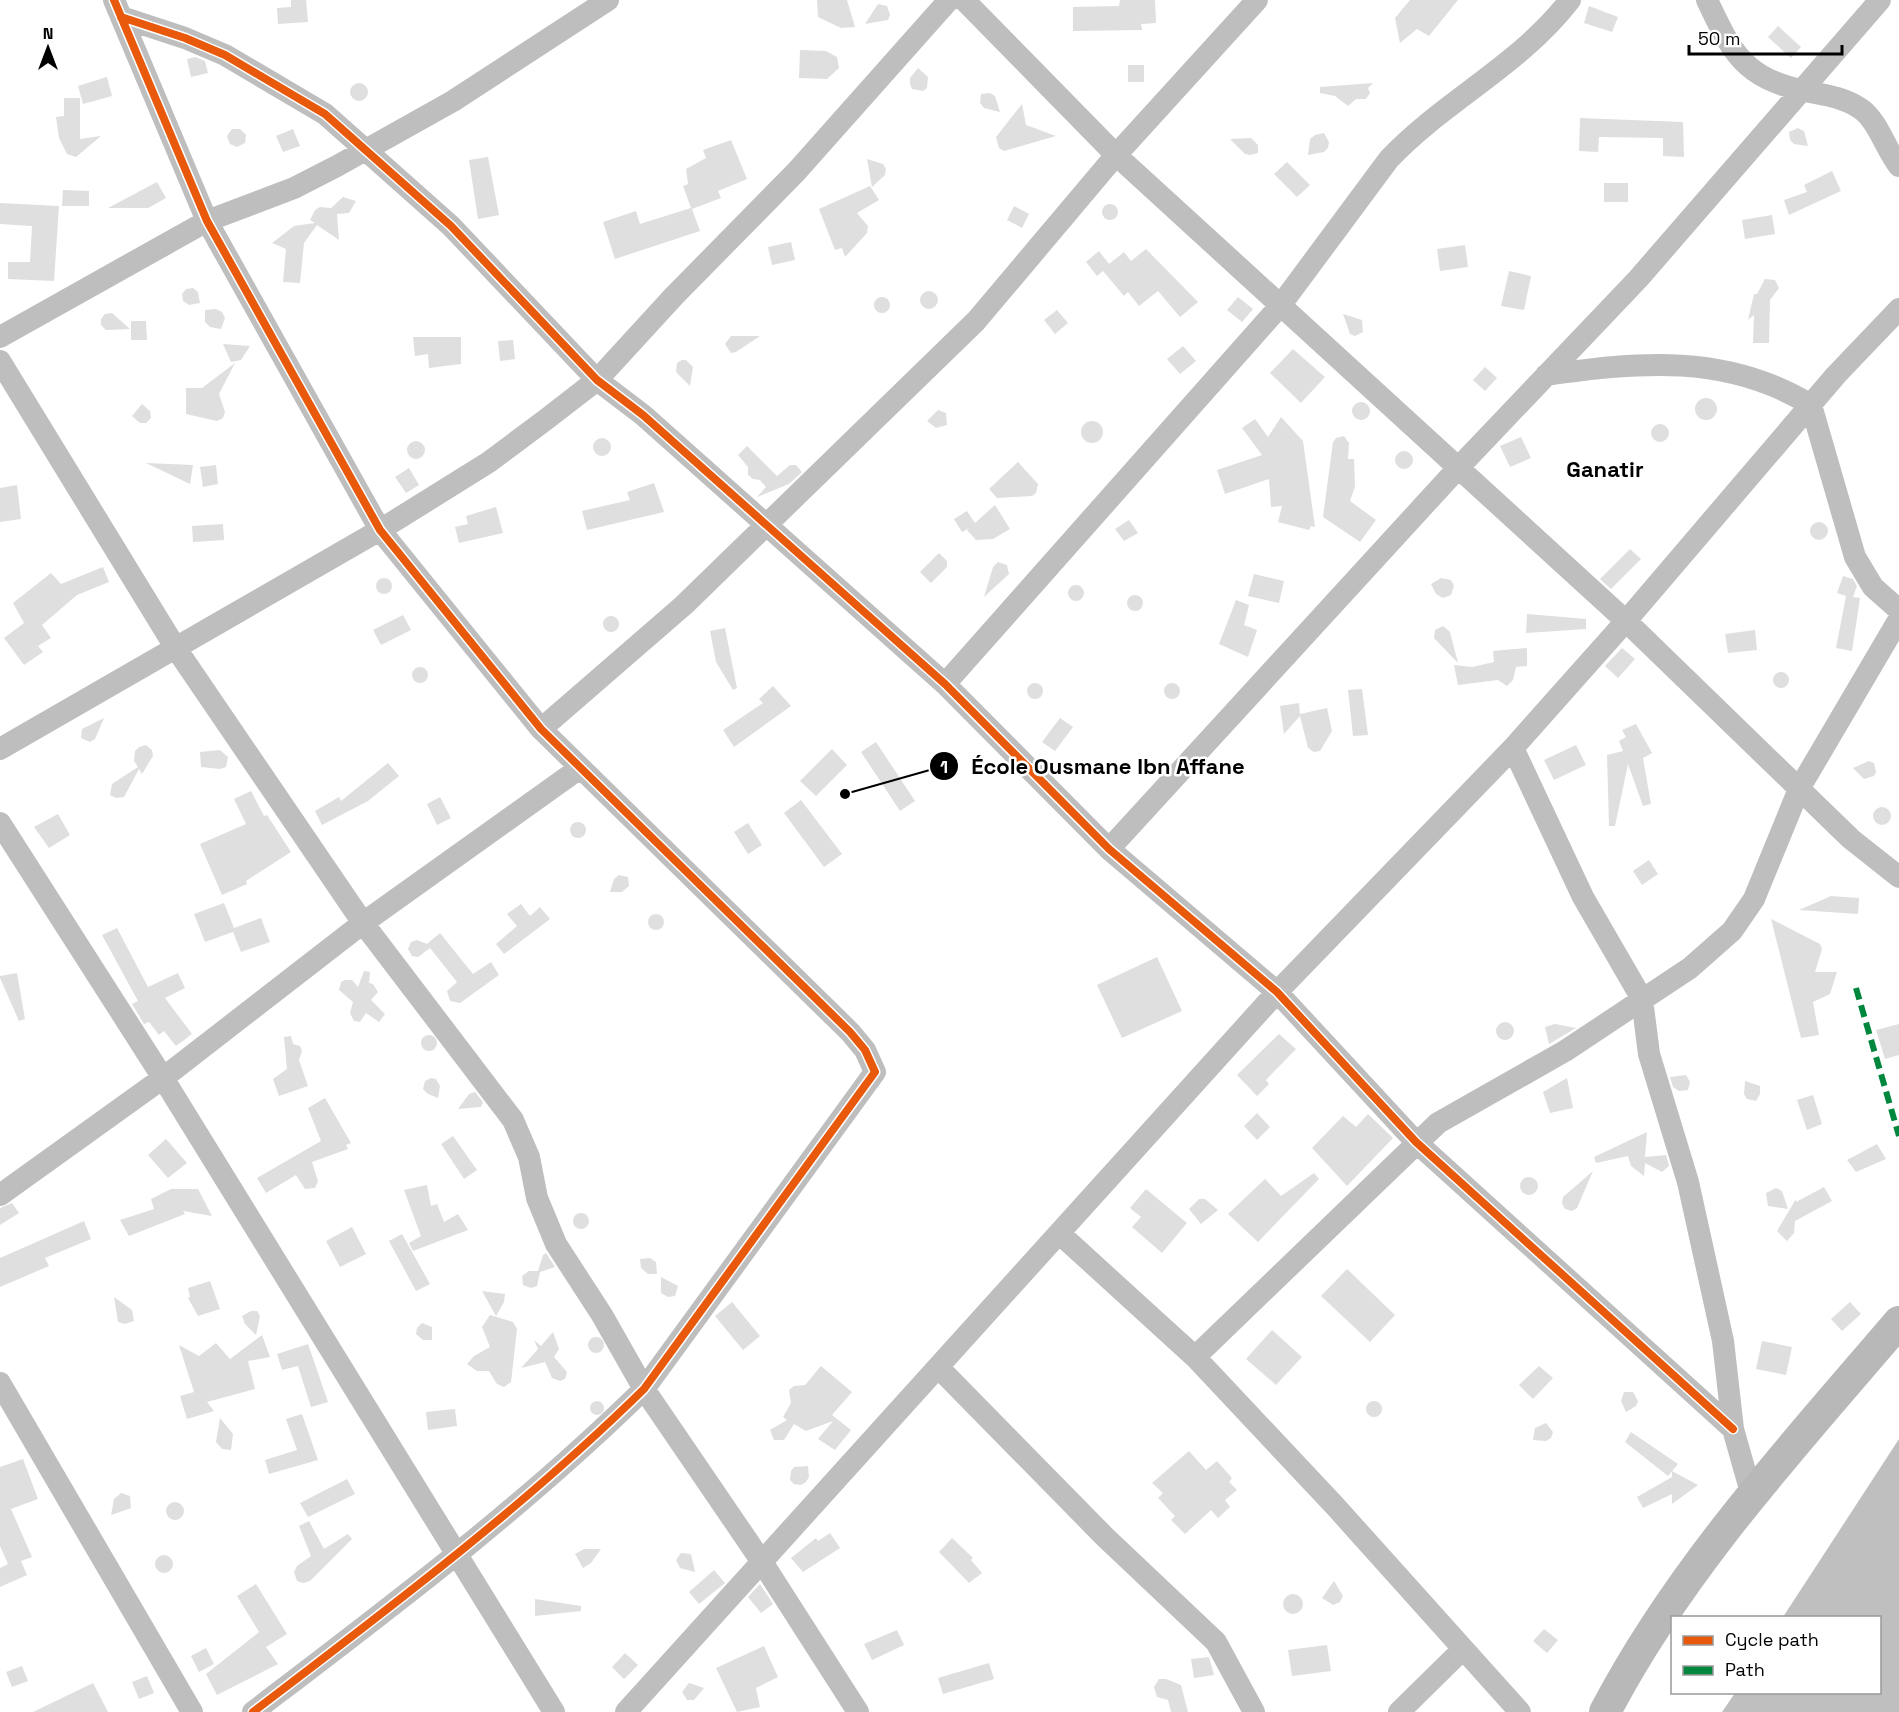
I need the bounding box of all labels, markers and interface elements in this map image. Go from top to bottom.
north arrow [18,18,78,78]
scale bar [1689,18,1842,56]
text: N [43,23,53,44]
text: 50 m [1698,27,1740,50]
district label: Ganatir [1566,455,1644,483]
callout: École Ousmane Ibn Affane [929,746,1257,786]
text: École Ousmane Ibn Affane [971,752,1245,780]
text: 1 [940,755,948,778]
legend [1671,1616,1881,1694]
text: Cycle path [1725,1628,1819,1651]
text: Path [1725,1658,1765,1681]

